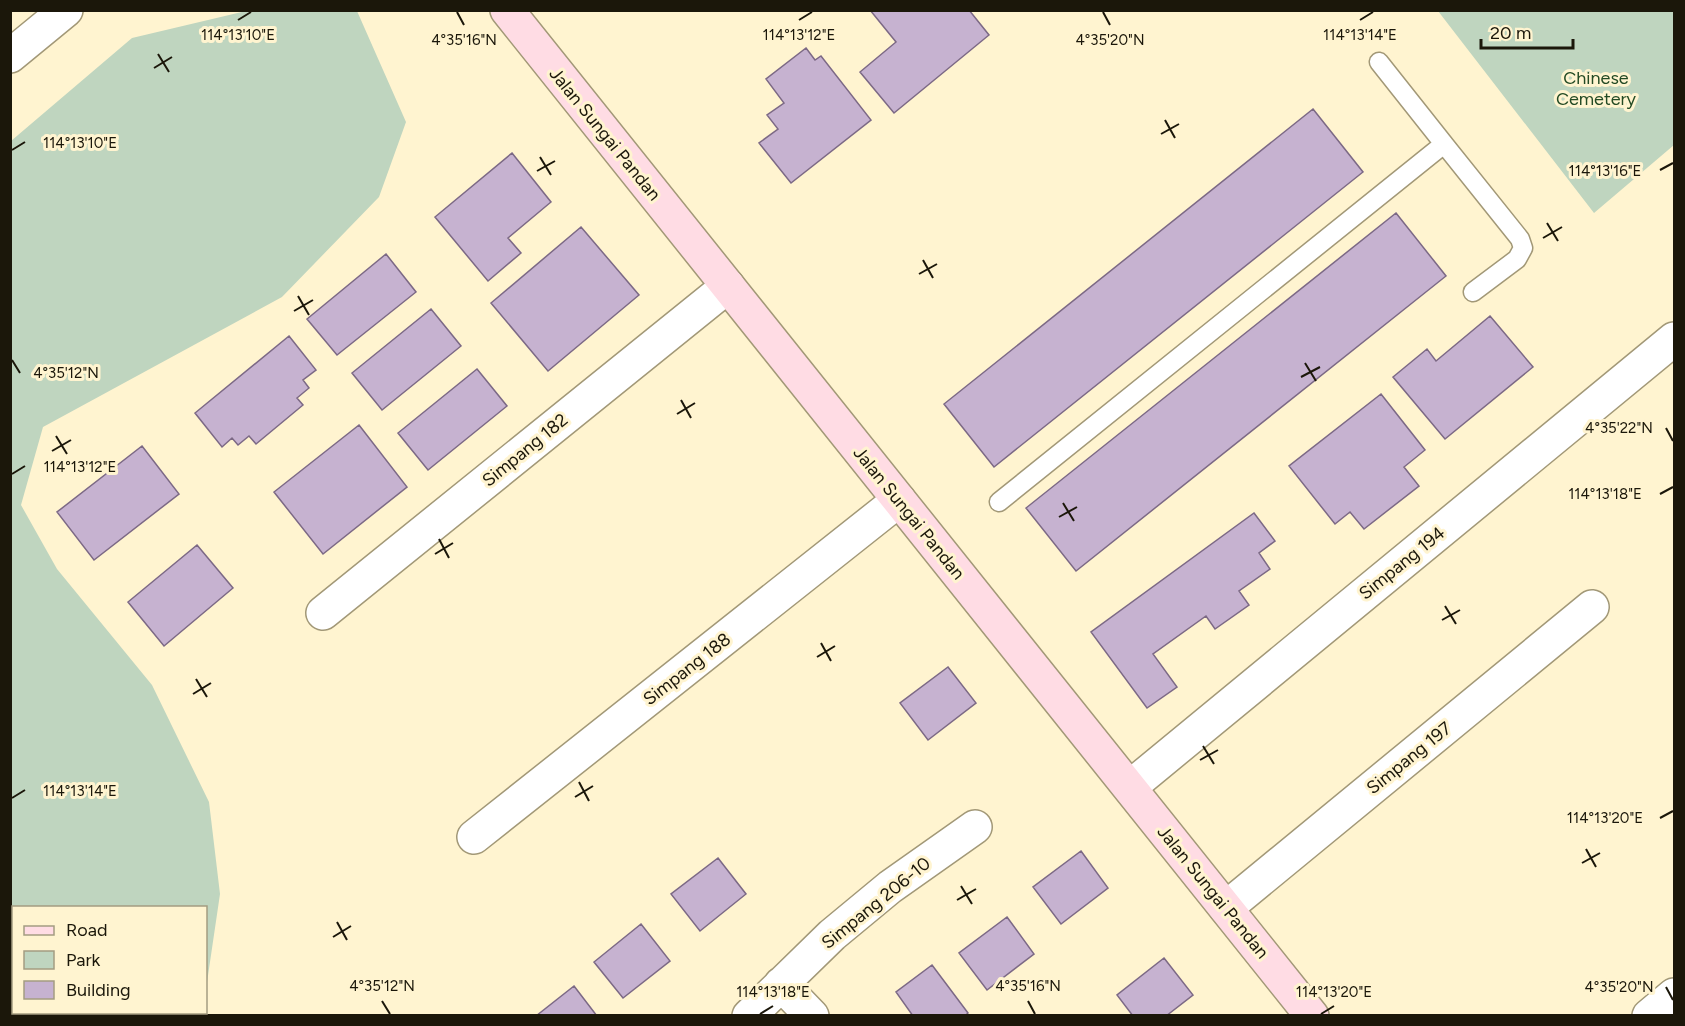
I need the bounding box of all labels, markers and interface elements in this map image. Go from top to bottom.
scale bar [1481,12,1572,50]
text: 20 m [1490,22,1531,44]
text: 114°13'10"E [201,26,275,44]
text: 114°13'12"E [763,26,835,44]
text: 114°13'14"E [1323,26,1397,44]
text: 4°35'16"N [431,31,497,49]
text: 4°35'20"N [1075,31,1145,49]
street label: Jalan Sungai Pandan [545,63,665,205]
park label: Chinese Cemetery [1556,67,1637,110]
text: 114°13'10"E [43,134,117,152]
text: 114°13'16"E [1569,162,1641,180]
text: 4°35'12"N [33,364,99,382]
street label: Simpang 182 [478,409,572,491]
text: 4°35'22"N [1585,419,1653,437]
street label: Jalan Sungai Pandan [849,442,969,584]
text: 114°13'12"E [44,458,116,476]
text: 114°13'18"E [1568,485,1642,503]
street label: Simpang 194 [1355,522,1449,604]
street label: Simpang 188 [639,628,735,710]
street label: Simpang 197 [1362,717,1456,799]
text: 114°13'14"E [43,782,117,800]
text: 114°13'20"E [1567,809,1643,827]
street label: Jalan Sungai Pandan [1153,821,1273,963]
street label: Simpang 206-10 [817,852,935,954]
legend [12,906,207,1014]
text: Road [66,919,107,941]
text: Park [66,949,101,971]
text: 4°35'12"N [349,977,415,995]
text: 4°35'16"N [995,977,1061,995]
text: 4°35'20"N [1584,978,1654,996]
text: Building [66,979,131,1001]
text: 114°13'18"E [736,983,810,1001]
text: 114°13'20"E [1296,983,1372,1001]

